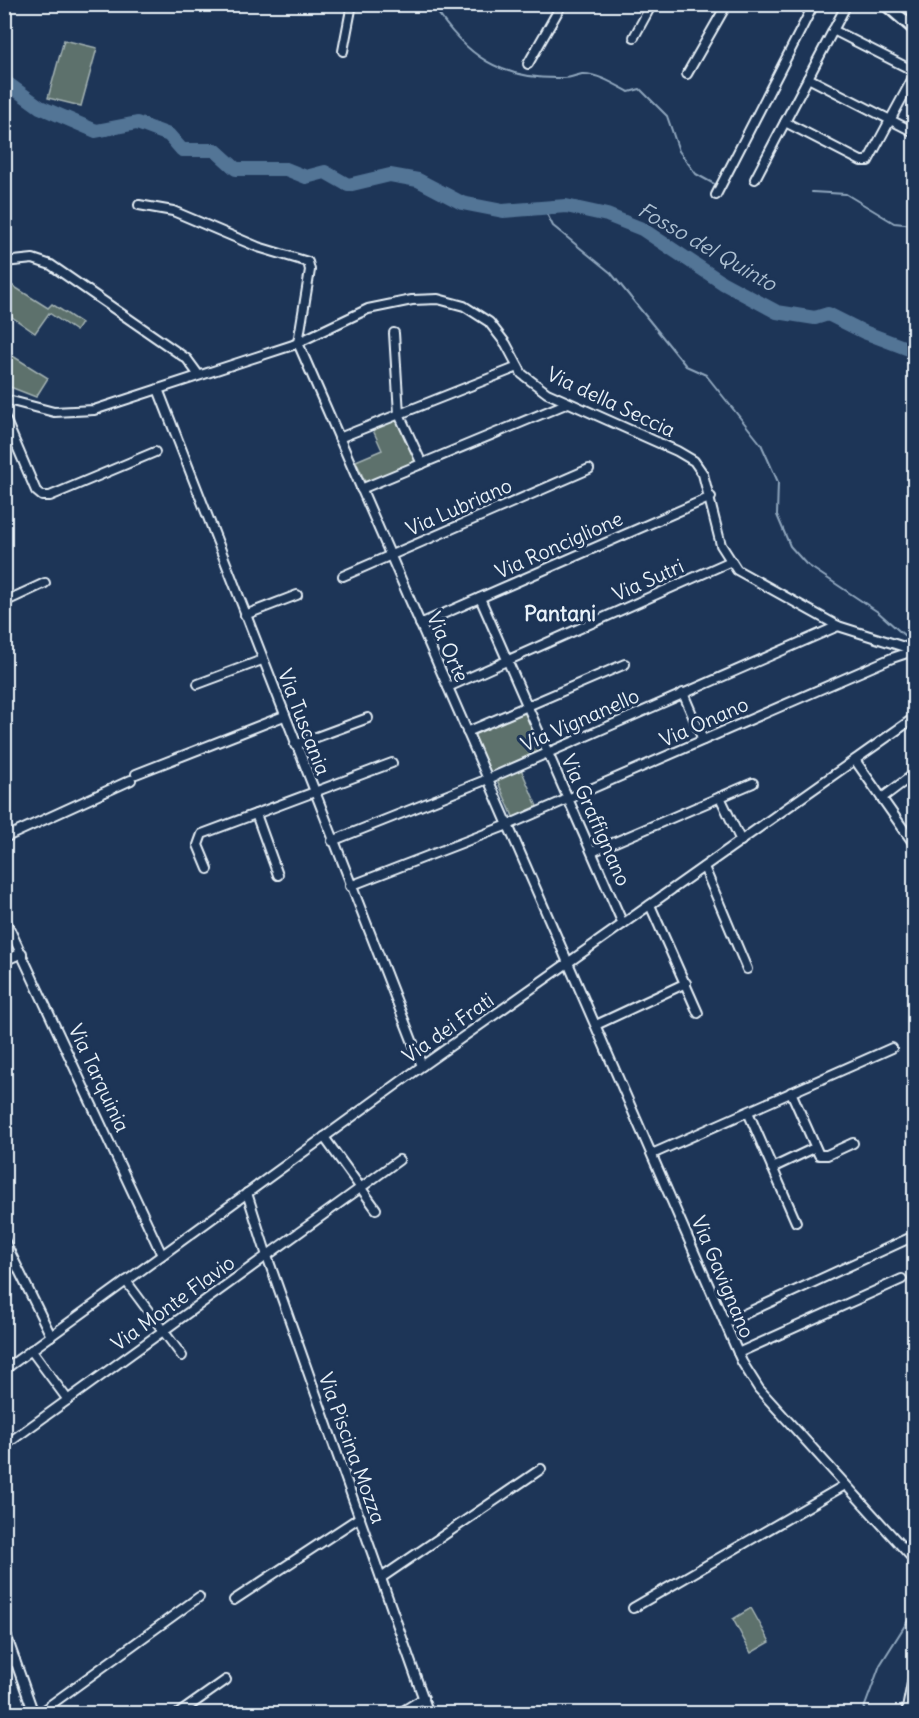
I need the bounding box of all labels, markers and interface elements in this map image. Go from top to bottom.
water label: Fosso del Quinto [633,196,782,298]
street label: Via della Seccia [543,361,679,442]
street label: Via Lubriano [402,472,516,541]
street label: Via Ronciglione [491,505,626,584]
street label: Via Sutri [608,553,687,606]
district label: Pantani [524,600,596,627]
street label: Via Orte [422,608,475,686]
street label: Via Tuscania [273,665,336,779]
street label: Via Vignanello [517,682,643,757]
street label: Via Onano [656,691,752,752]
street label: Via Graffignano [556,750,637,890]
street label: Via dei Frati [397,987,498,1068]
street label: Via Tarquinia [64,1020,135,1136]
street label: Via Gavignano [687,1212,760,1342]
street label: Via Monte Flavio [106,1249,239,1356]
street label: Via Piscina Mozza [314,1369,391,1527]

